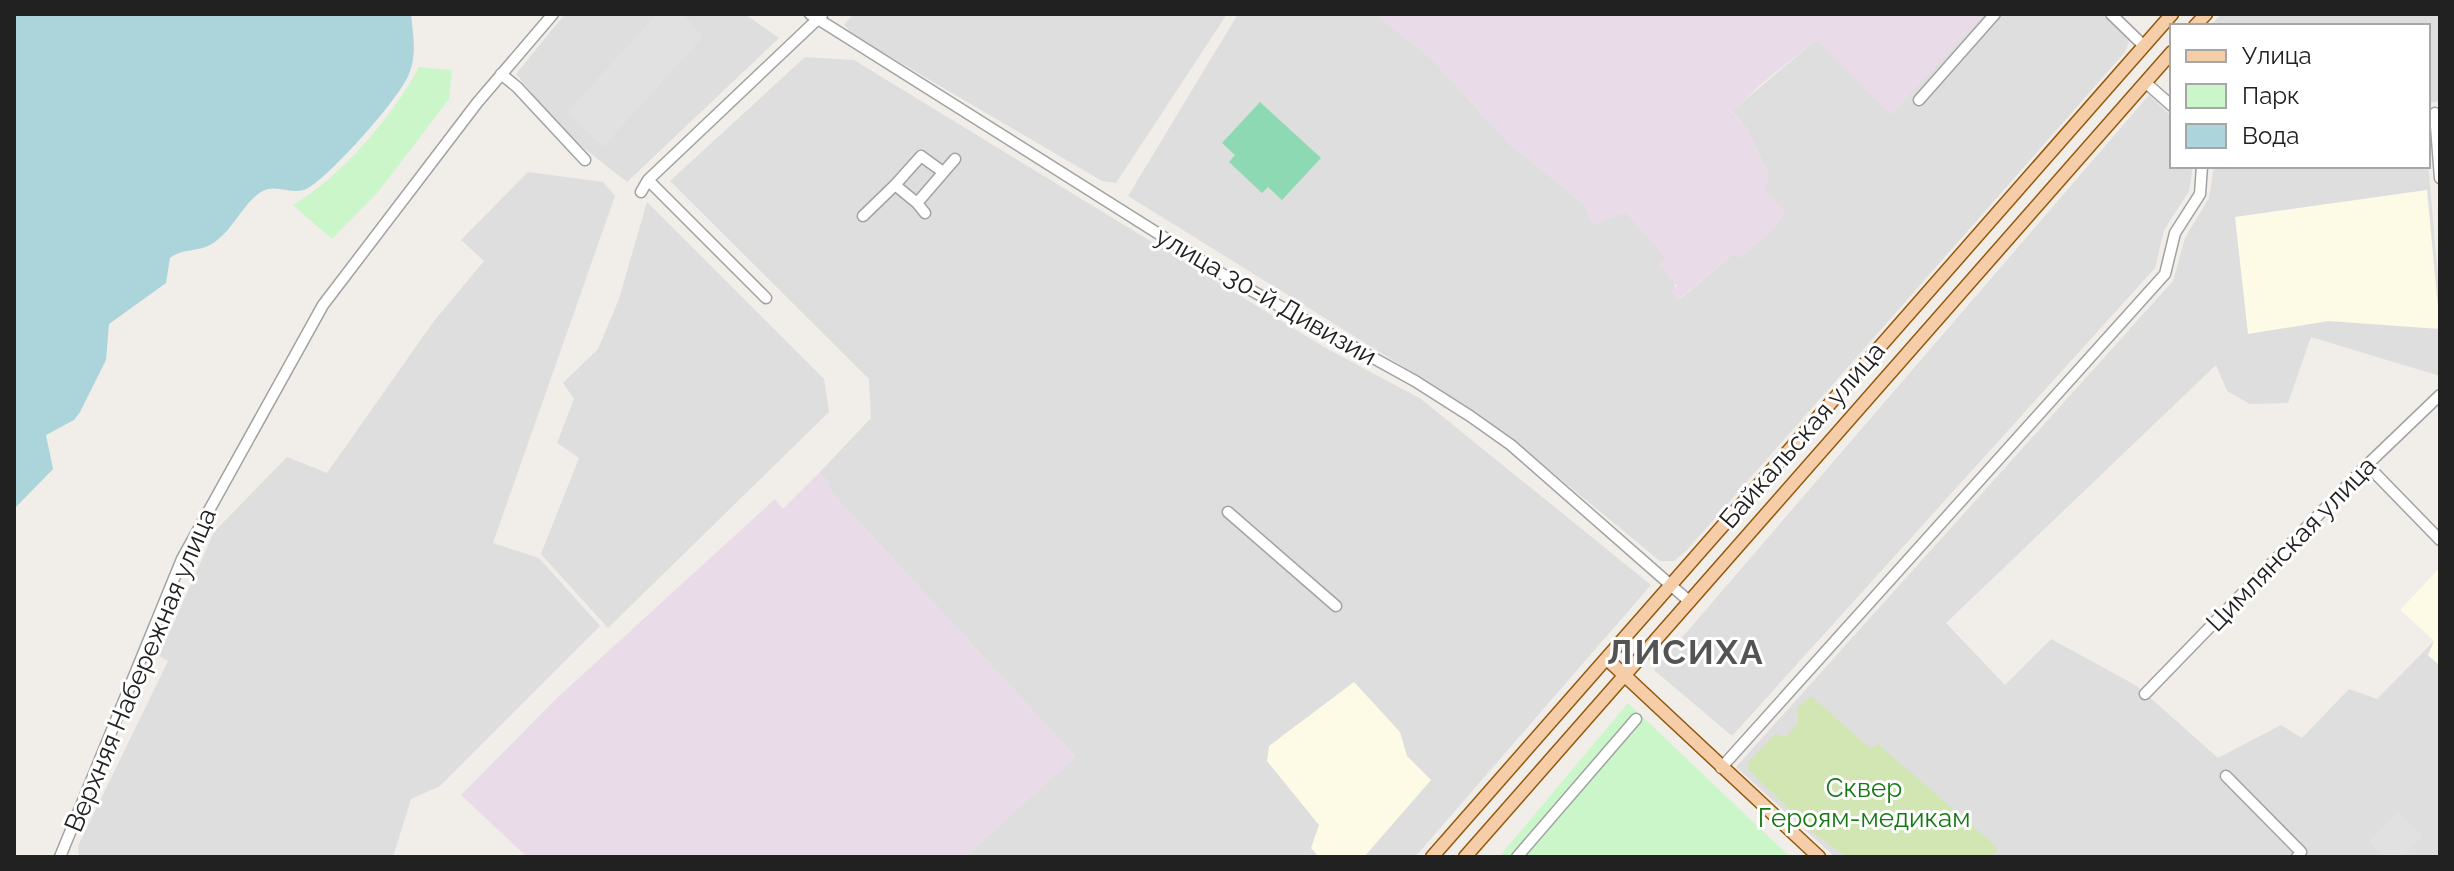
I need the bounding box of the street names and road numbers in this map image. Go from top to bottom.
street label: улица 30-й Дивизии [1150,220,1382,372]
street label: Байкальская улица [1713,336,1891,534]
street label: Цимлянская улица [2200,450,2382,638]
street label: Верхняя Набережная улица [58,504,222,836]

